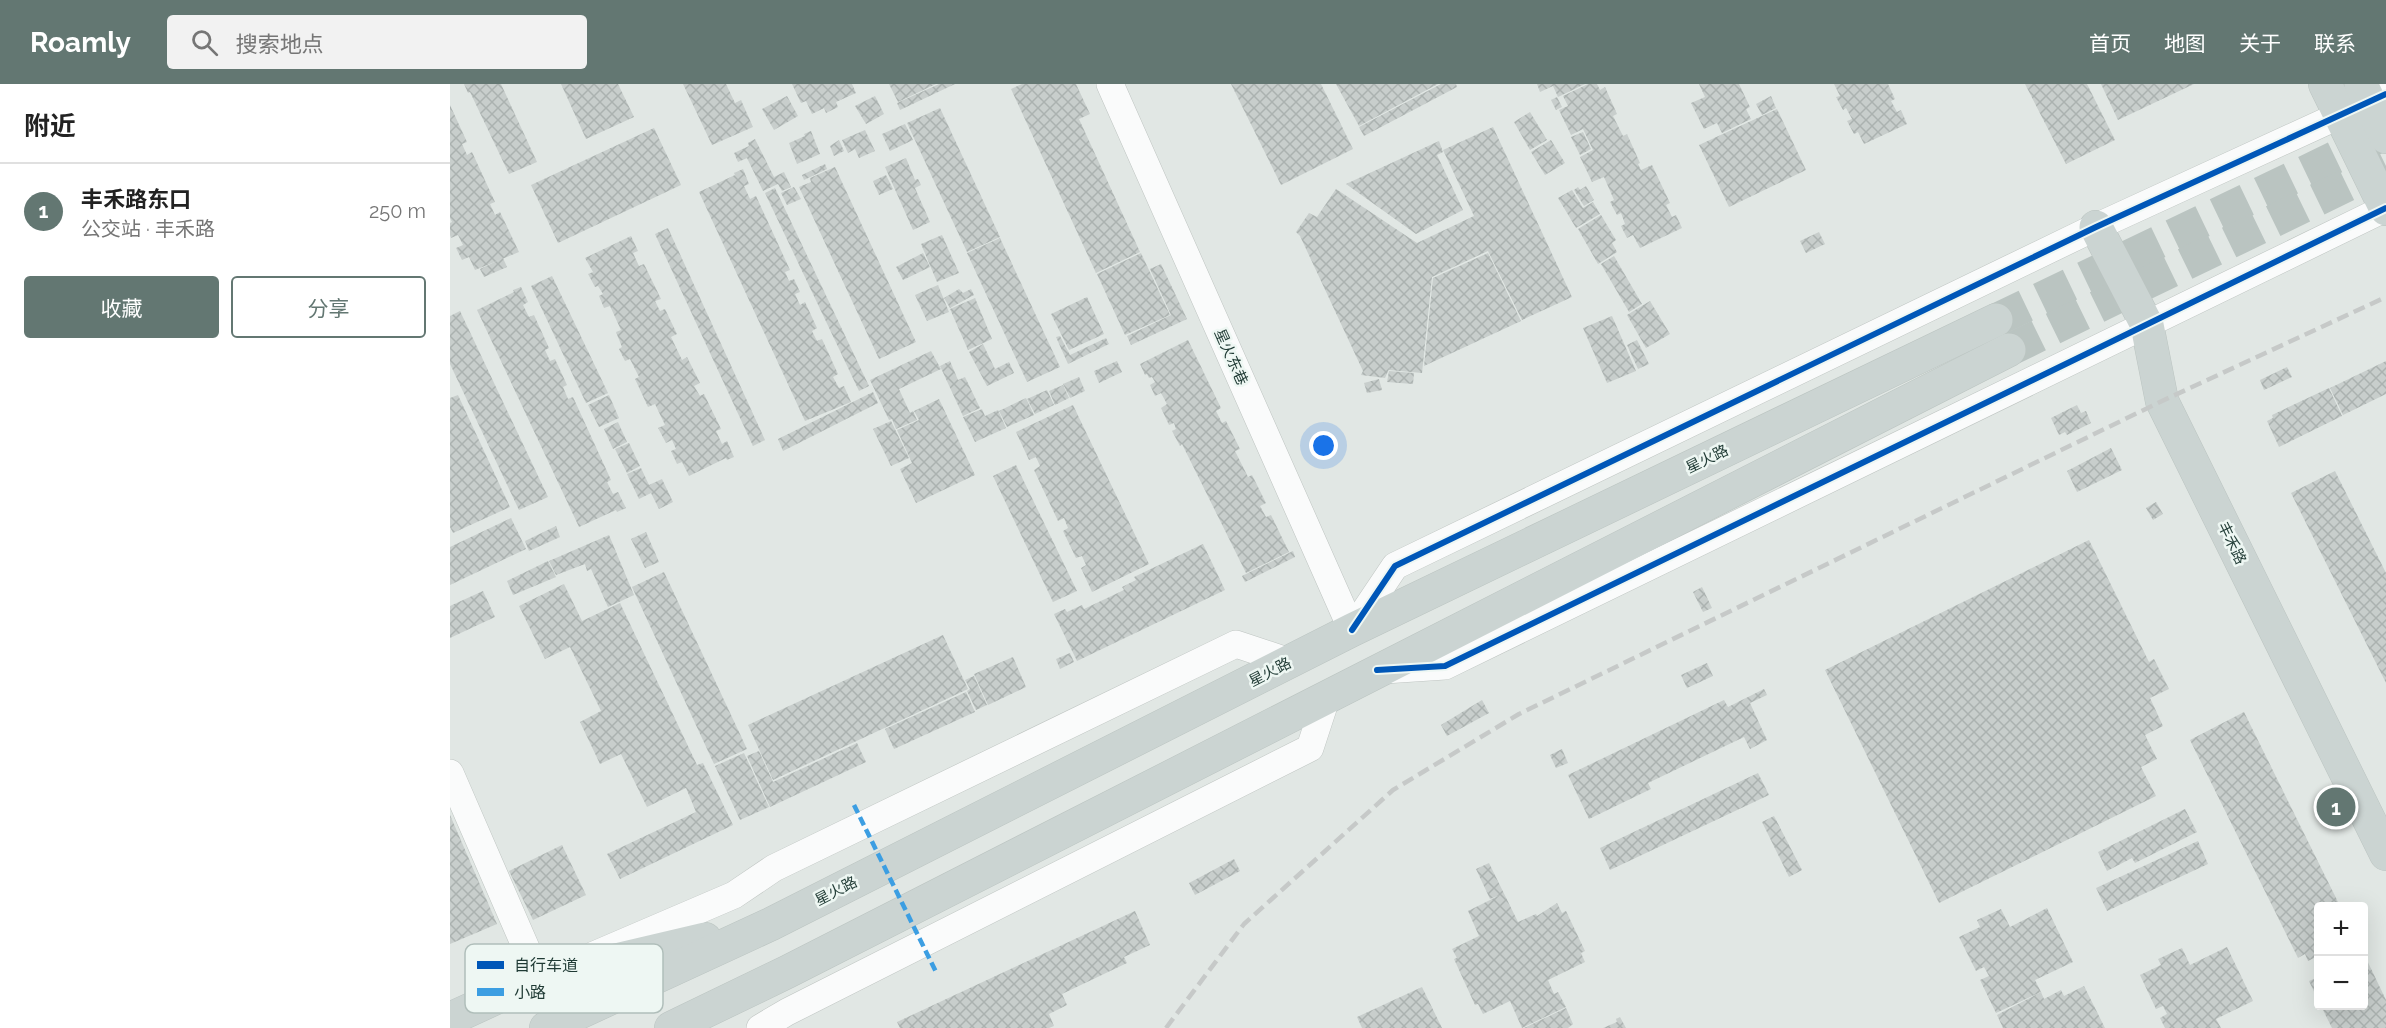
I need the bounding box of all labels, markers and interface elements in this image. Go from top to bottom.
search box [167,15,587,69]
text: Roamly [30,26,131,59]
icon: search [188,26,221,59]
text: 搜索地点 [236,31,324,57]
text: 首页 [2089,31,2131,56]
text: 地图 [2164,31,2206,56]
text: 关于 [2239,31,2281,56]
text: 联系 [2314,31,2356,56]
text: 附近 [24,111,76,141]
text: 丰禾路东口 [81,186,191,212]
text: 1 [39,199,48,223]
text: 250 m [369,199,426,223]
text: 公交站 · 丰禾路 [81,217,215,241]
button: 收藏 [24,276,219,338]
button: 分享 [231,276,426,338]
street label: 星火东巷 [1211,326,1251,388]
your location [1309,431,1338,460]
street label: 星火路 [1683,441,1731,477]
street label: 丰禾路 [2214,519,2250,567]
street label: 星火路 [1246,654,1294,690]
pin: 1 [2316,784,2356,830]
street label: 星火路 [812,873,860,909]
map controls [2314,902,2368,1010]
button: + [2314,902,2368,956]
legend [465,944,663,1013]
text: 自行车道 [514,956,578,975]
button: − [2314,956,2368,1010]
text: 小路 [514,983,546,1002]

